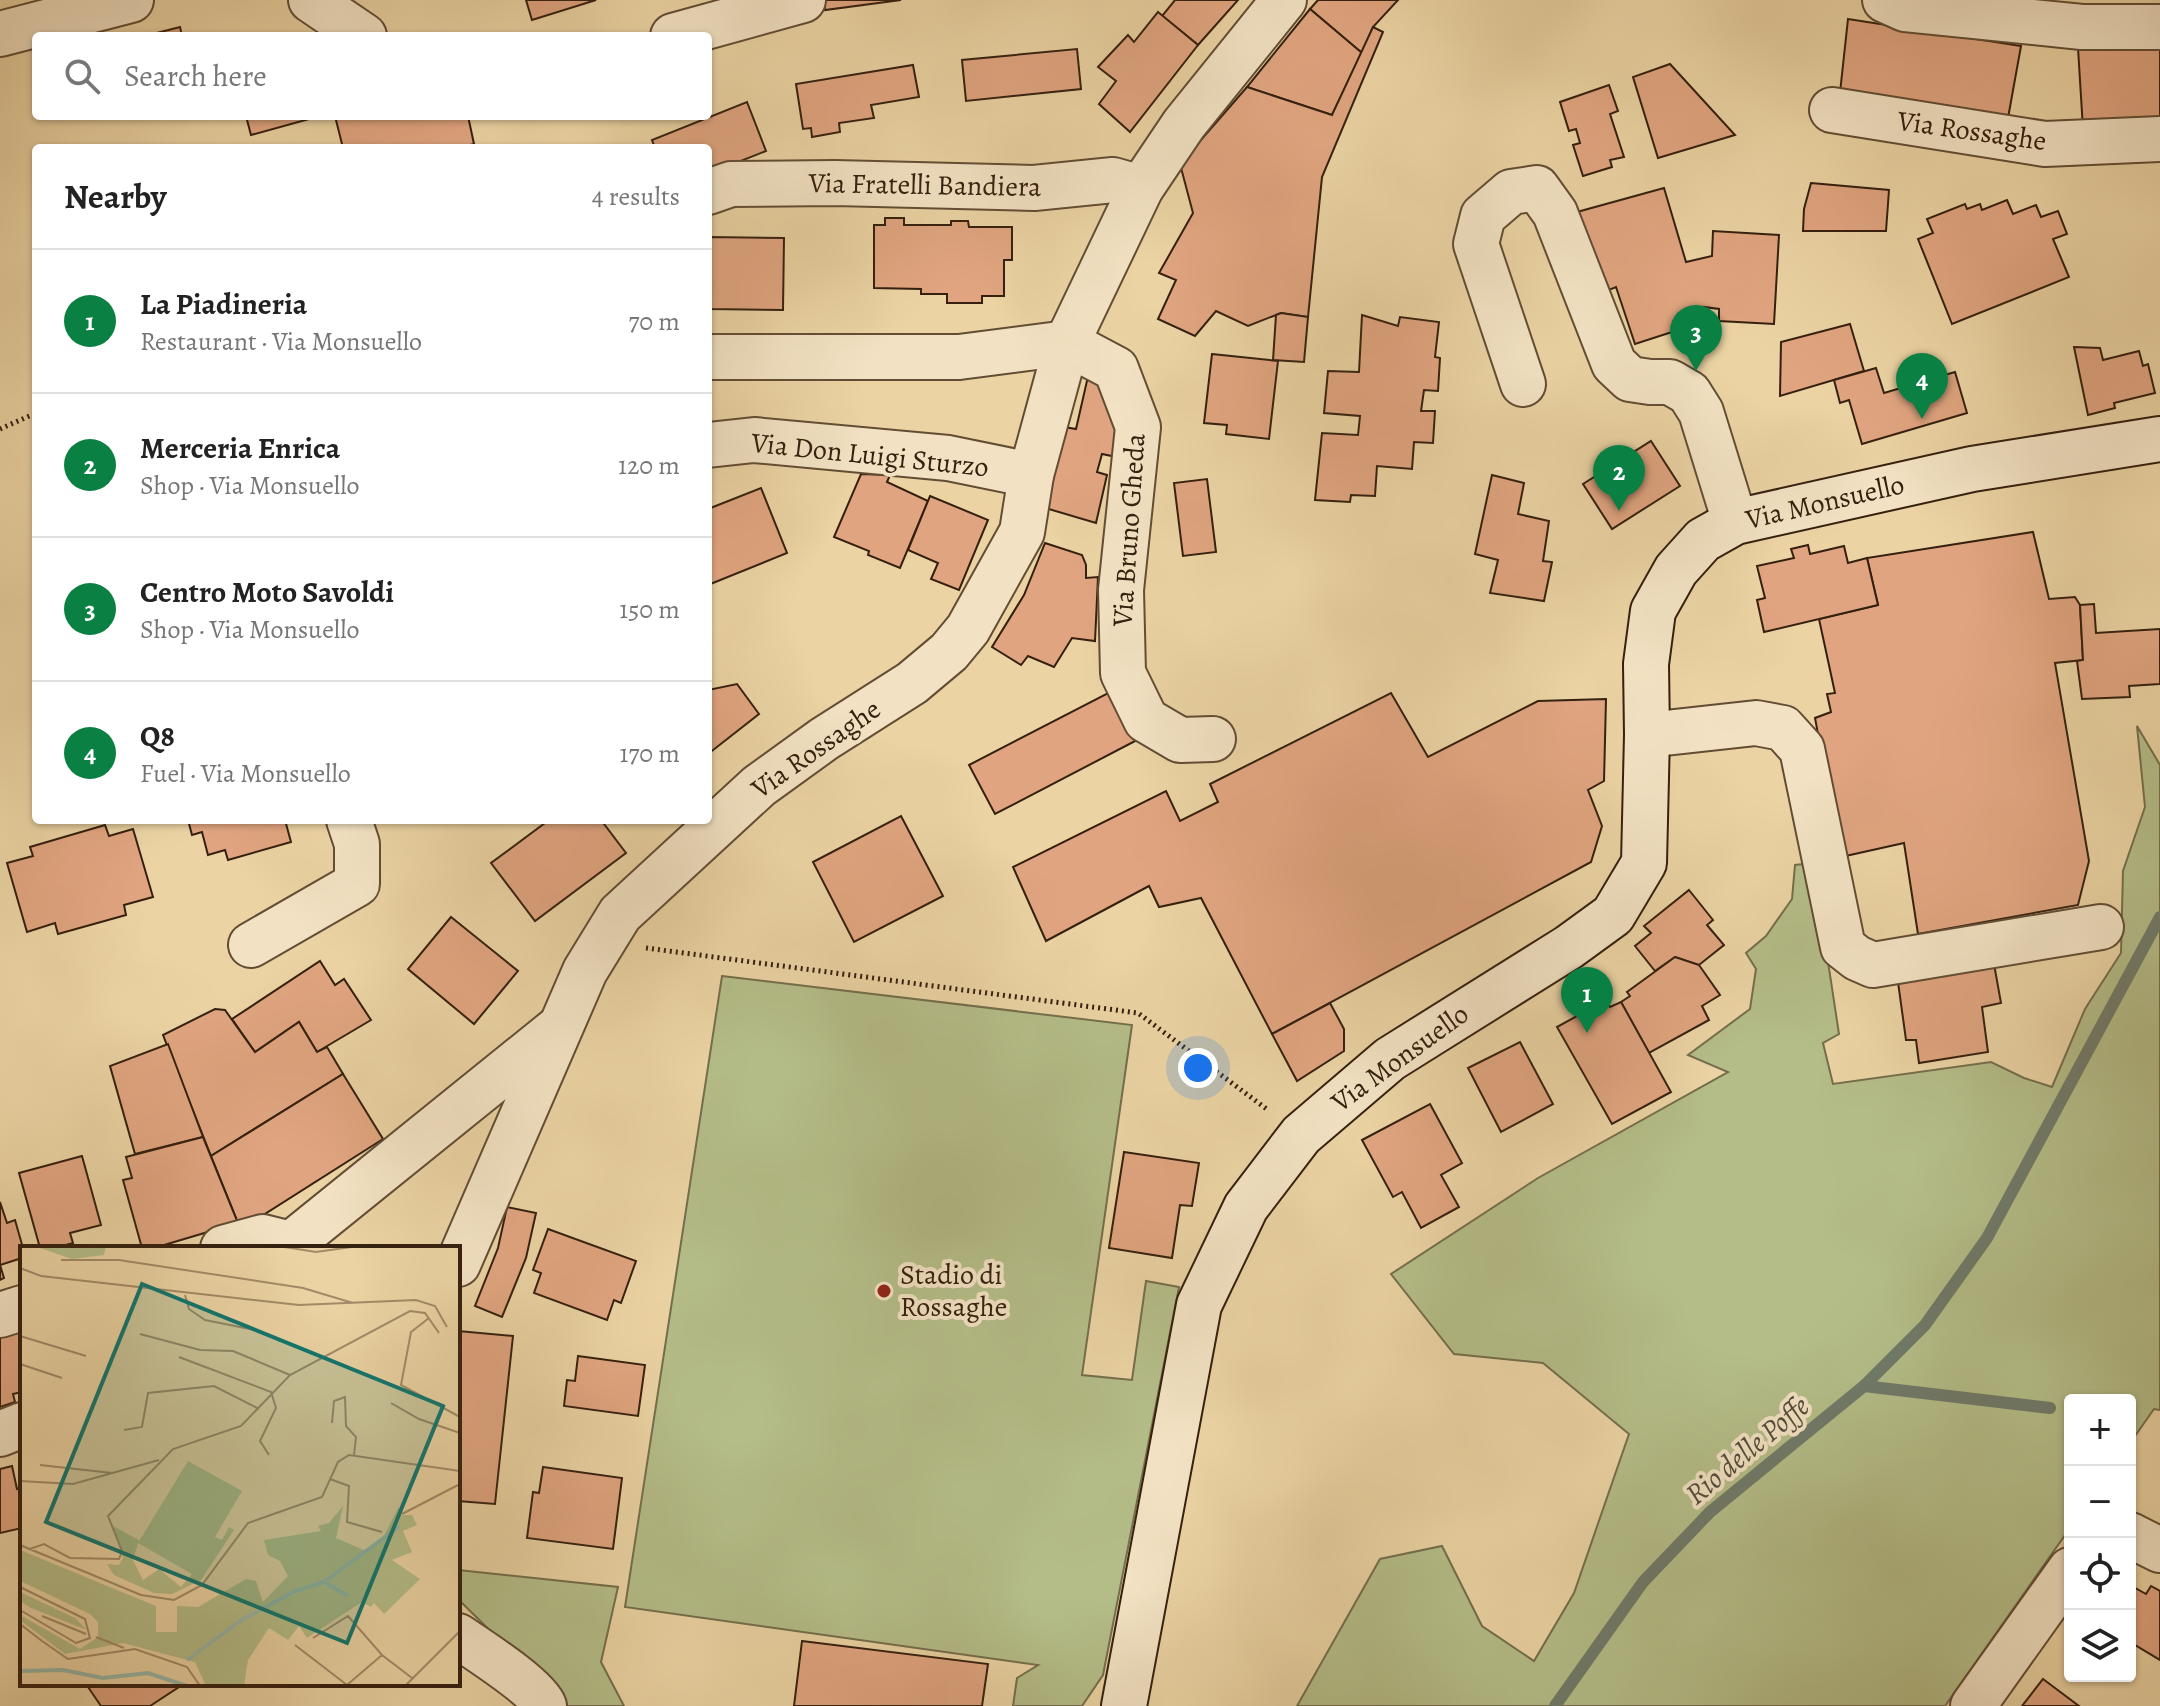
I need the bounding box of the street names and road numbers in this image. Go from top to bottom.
street label: Via Rossaghe [1894,102,2049,160]
street label: Via Fratelli Bandiera [807,164,1042,206]
street label: Via Don Luigi Sturzo [748,424,991,486]
street label: Via Bruno Gheda [1103,432,1155,629]
street label: Via Monsuello [1741,465,1908,539]
street label: Via Rossaghe [743,690,888,808]
street label: Via Monsuello [1323,995,1476,1121]

